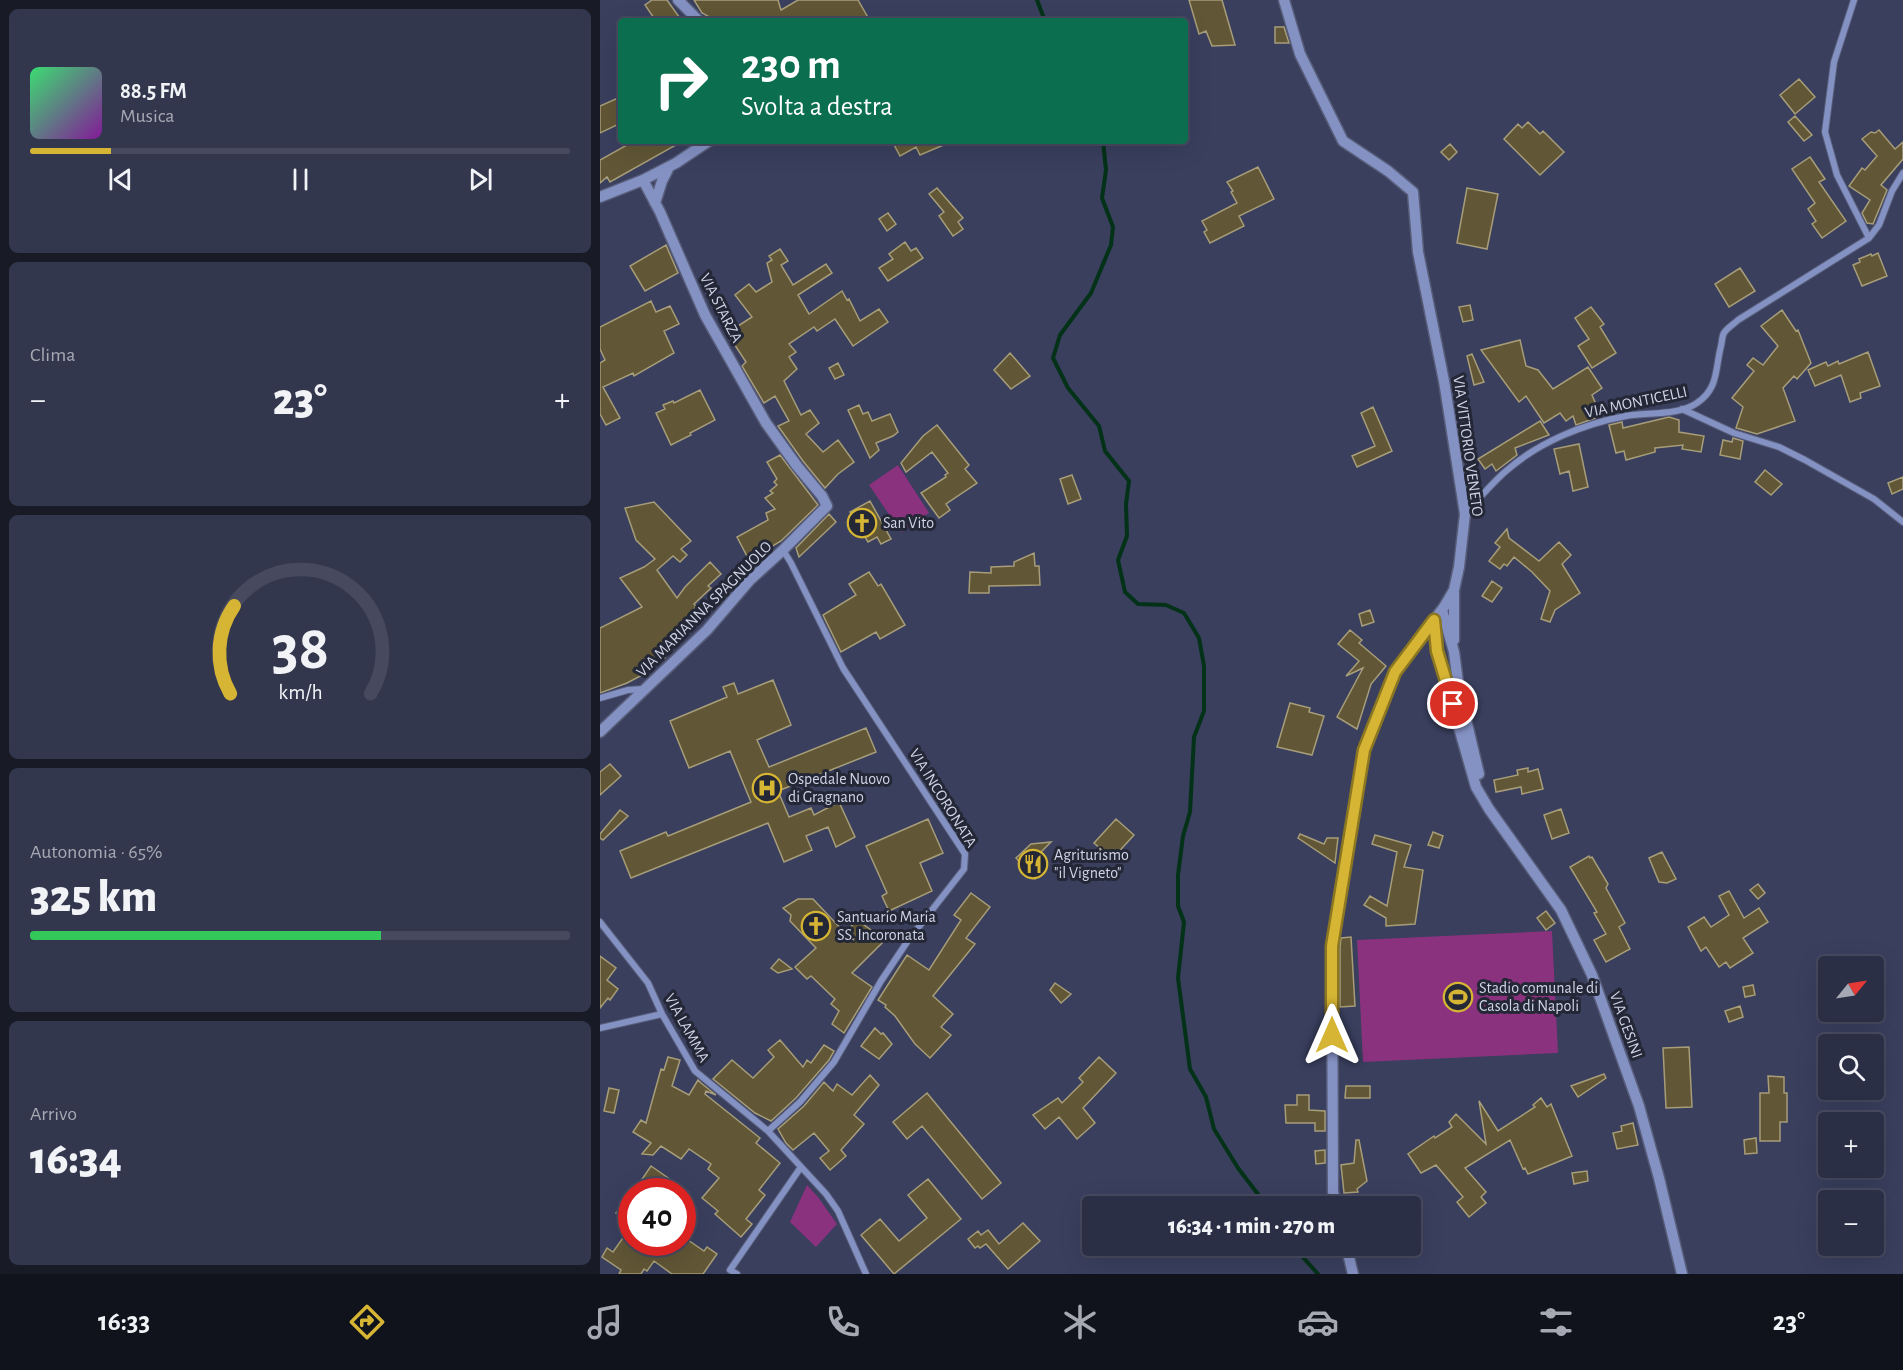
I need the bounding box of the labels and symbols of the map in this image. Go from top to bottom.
street label: VIA STARZA [697,271,745,345]
street label: VIA VITTORIO VENETO [1450,375,1486,517]
street label: VIA MONTICELLI [1583,383,1689,421]
church icon: San Vito [846,507,878,539]
place label: San Vito [883,515,934,531]
street label: VIA MARIANNA SPAGNUOLO [633,538,775,680]
pin [1427,678,1478,729]
street label: VIA INCORONATA [906,746,980,850]
place label: Ospedale Nuovo di Gragnano [788,771,890,805]
hospital icon: Ospedale Nuovo di Gragnano [751,772,783,804]
place label: Agriturismo "il Vigneto" [1054,847,1129,881]
restaurant icon: Agriturismo "il Vigneto" [1017,848,1049,880]
place label: Santuario Maria SS. Incoronata [837,909,936,943]
church icon: Santuario Maria SS. Incoronata [800,910,832,942]
north arrow [1818,956,1884,1022]
place label: Stadio comunale di Casola di Napoli [1479,980,1598,1014]
sports icon: Stadio comunale di Casola di Napoli [1442,981,1474,1013]
street label: VIA GESINI [1607,990,1645,1060]
street label: VIA LAMMA [662,991,712,1065]
position arrow [1300,1003,1364,1067]
speed limit sign: 40 [618,1178,696,1256]

